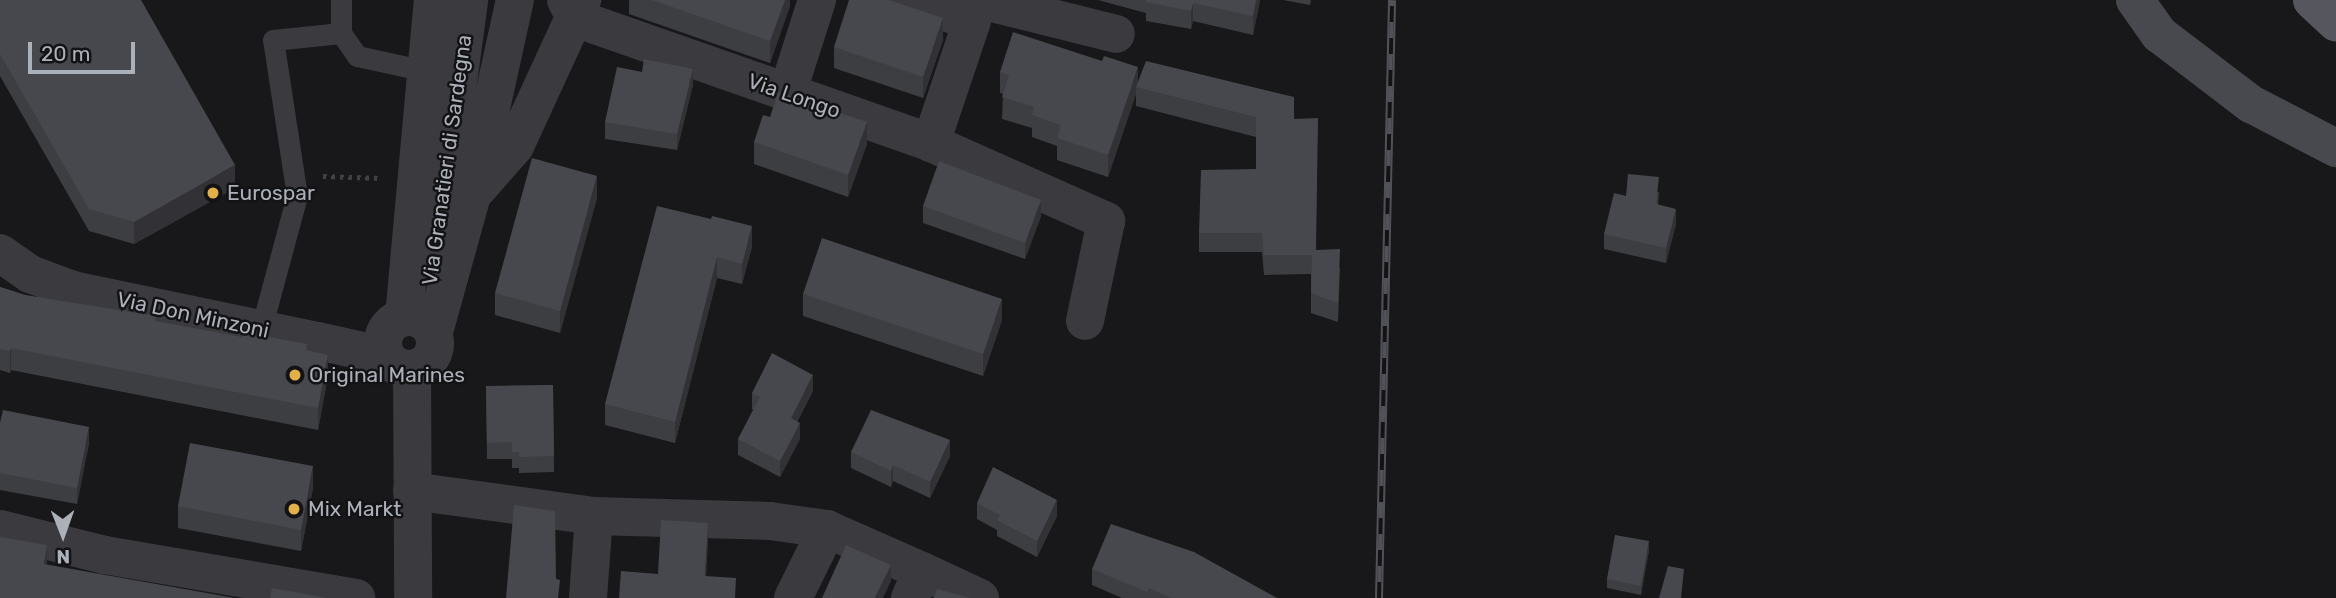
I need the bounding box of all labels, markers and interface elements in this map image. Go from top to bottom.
scale bar [32,28,138,72]
street label: Via Granatieri di Sardegna [417,33,477,287]
text: 20 m [41,41,90,66]
street label: Via Longo [744,68,844,124]
place label: Eurospar [227,180,315,206]
marker: Eurospar [205,185,221,201]
street label: Via Don Minzoni [115,287,271,343]
place label: Original Marines [309,362,465,388]
marker: Original Marines [287,367,303,383]
place label: Mix Markt [308,496,402,522]
north arrow [28,500,98,570]
marker: Mix Markt [286,501,302,517]
text: N [56,545,70,568]

